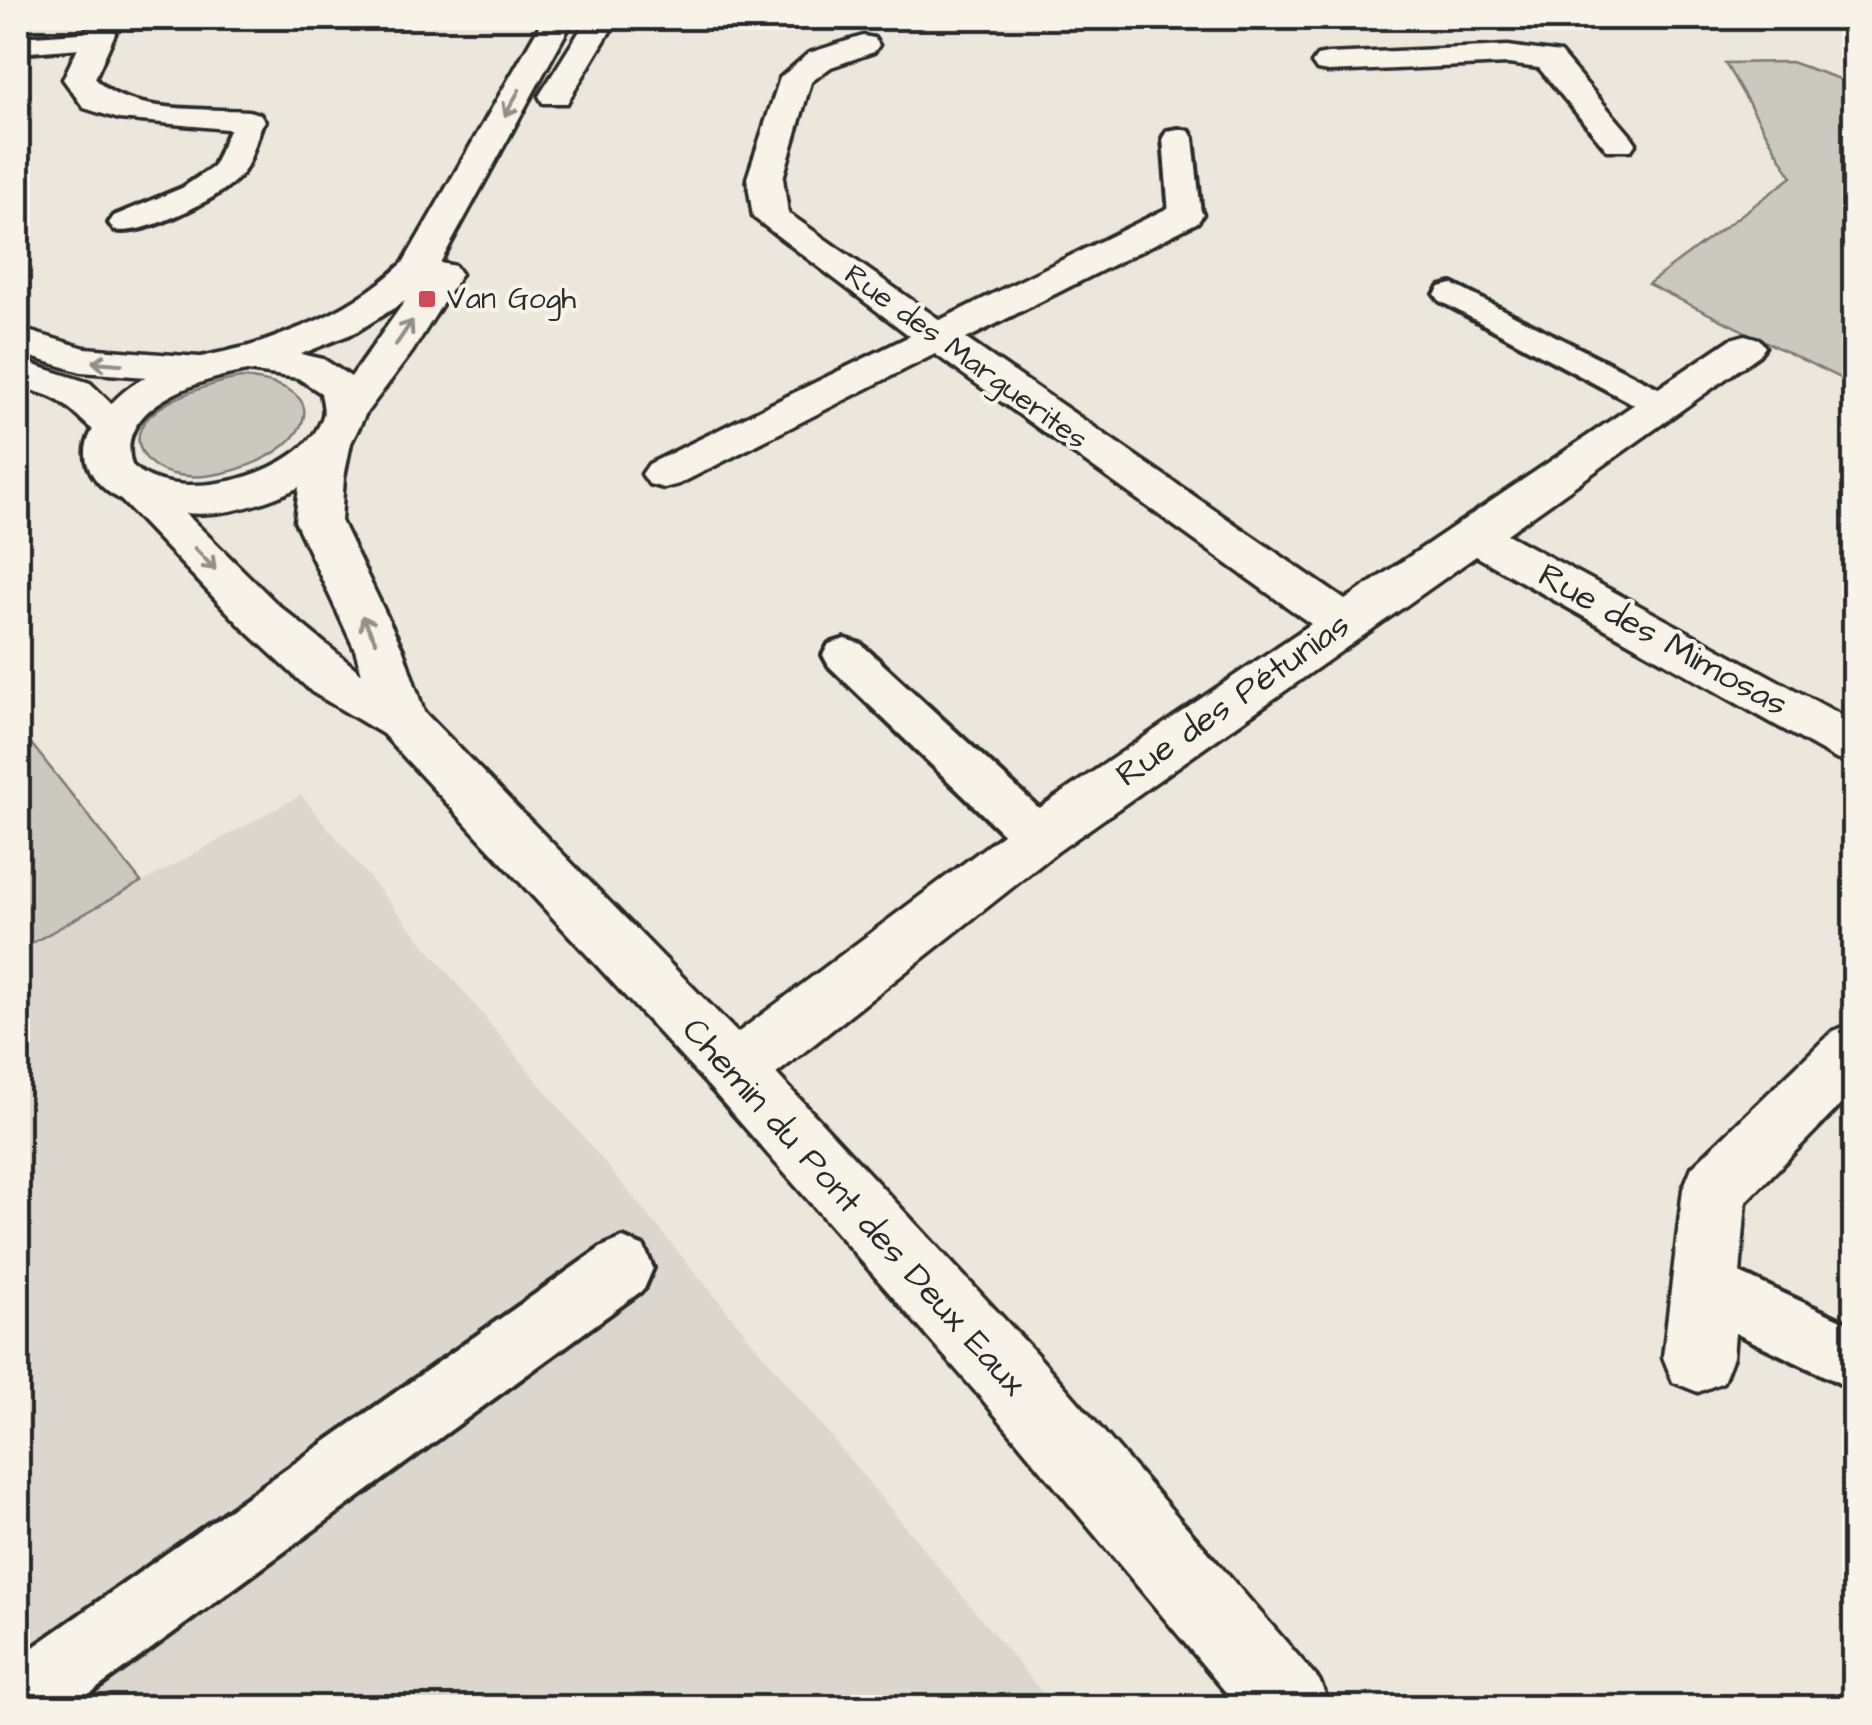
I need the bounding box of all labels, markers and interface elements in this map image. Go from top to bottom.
one-way arrow [502,88,522,117]
street label: Rue des Marguerites [835,254,1096,461]
place label: Van Gogh [447,278,576,321]
marker: Van Gogh [416,288,438,310]
one-way arrow [394,319,415,347]
one-way arrow [91,353,123,372]
one-way arrow [193,546,216,571]
street label: Rue des Mimosas [1529,551,1797,729]
street label: Rue des Pétunias [1106,601,1360,799]
one-way arrow [358,615,378,645]
street label: Chemin du Pont des Deux Eaux [671,1007,1038,1407]

